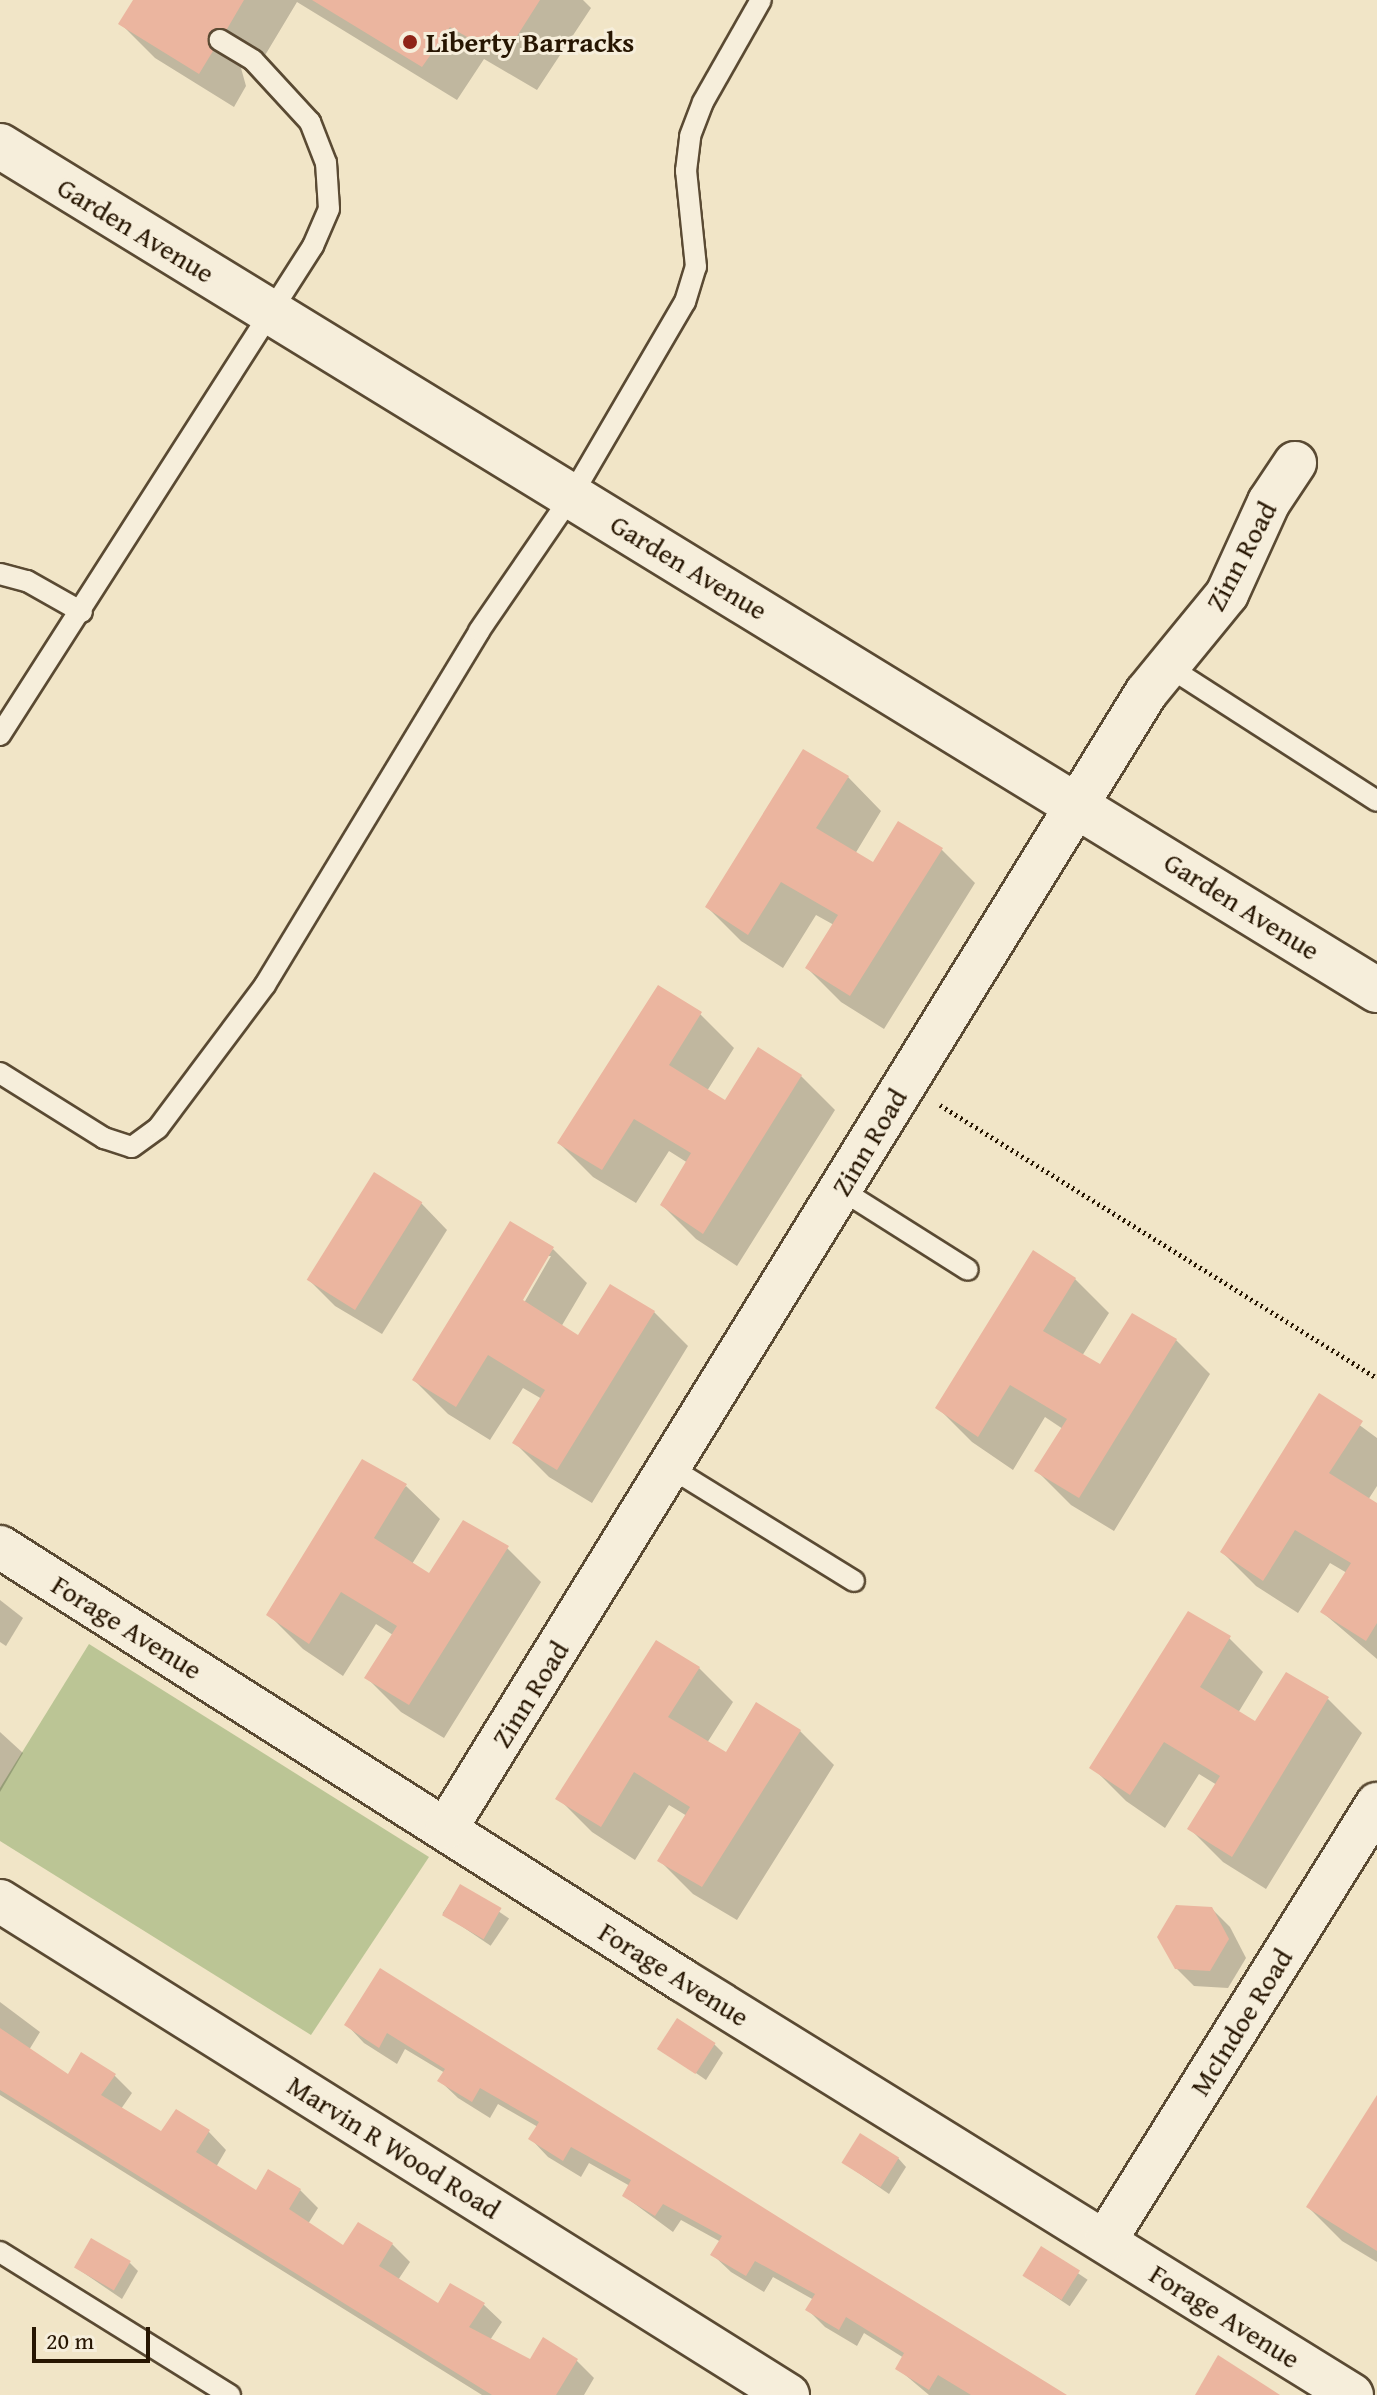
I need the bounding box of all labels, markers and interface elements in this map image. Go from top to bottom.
place label: Liberty Barracks [426,25,634,59]
marker: Liberty Barracks [401,33,419,51]
street label: Garden Avenue [51,170,221,290]
street label: Zinn Road [1198,496,1284,616]
street label: Garden Avenue [604,507,774,627]
street label: Garden Avenue [1158,845,1326,967]
street label: Zinn Road [824,1082,914,1202]
street label: Forage Avenue [46,1568,208,1686]
street label: Zinn Road [484,1635,576,1753]
street label: Forage Avenue [593,1915,755,2033]
street label: McIndoe Road [1183,1942,1299,2102]
street label: Marvin R Wood Road [281,2068,507,2226]
street label: Forage Avenue [1144,2257,1306,2375]
scale bar [36,2311,154,2361]
text: 20 m [46,2323,94,2358]

